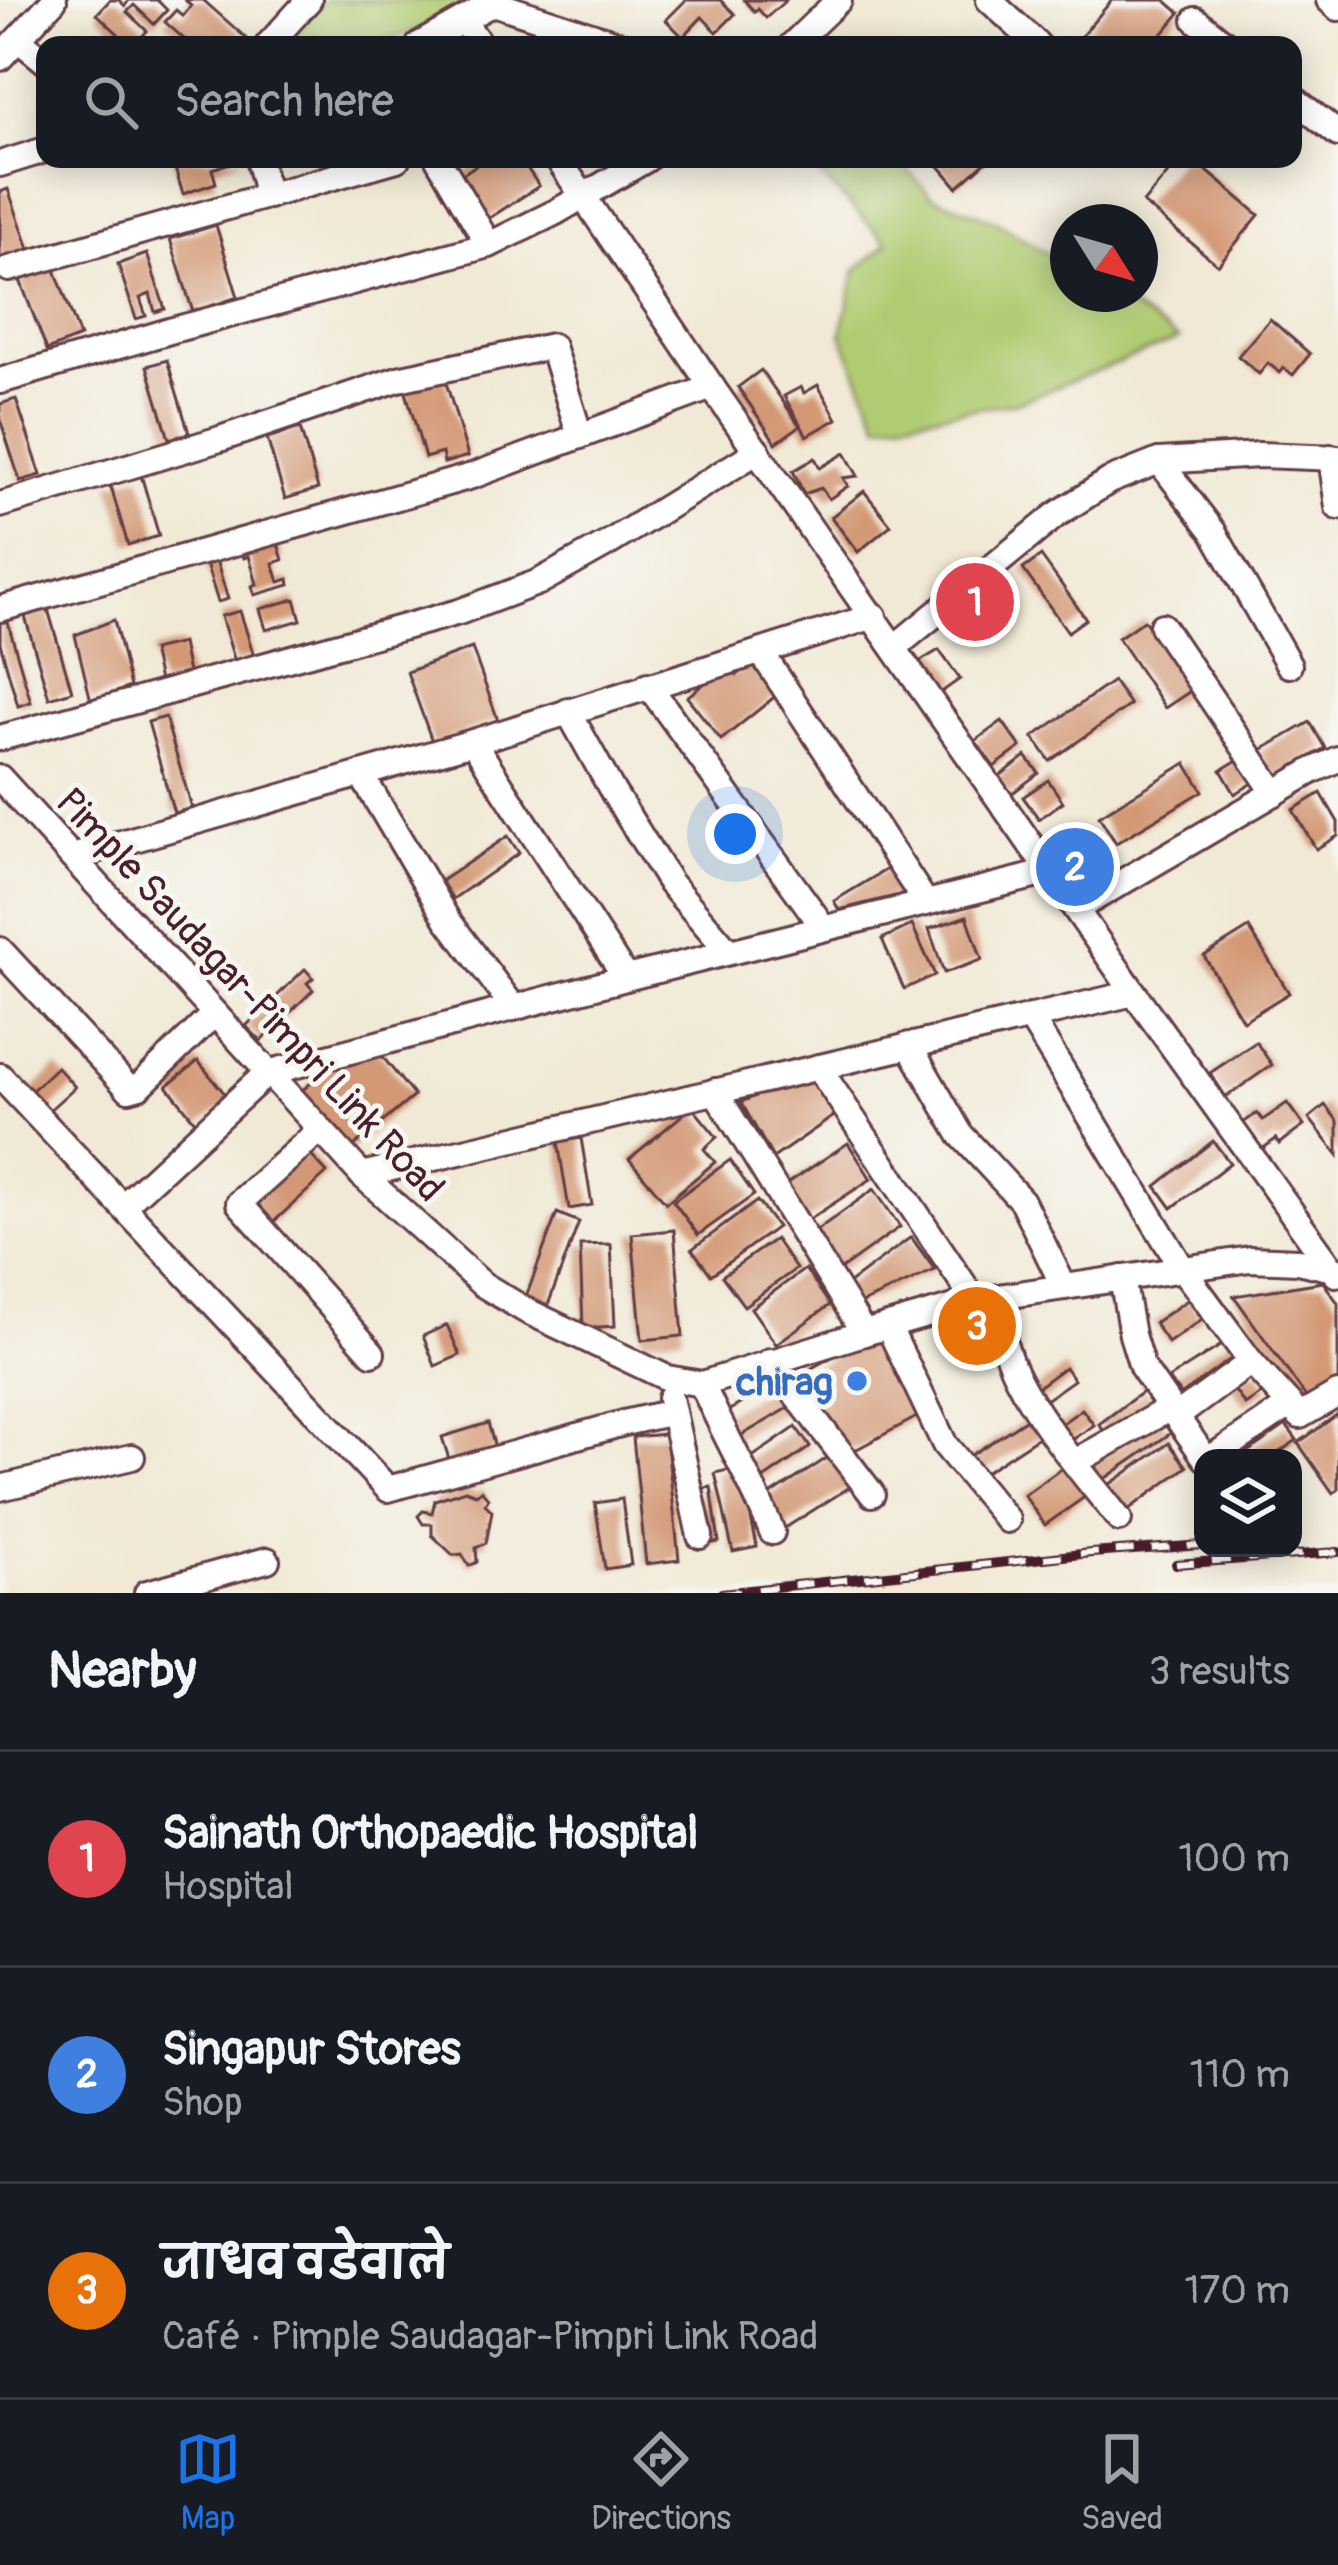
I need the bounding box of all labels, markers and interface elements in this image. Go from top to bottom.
search box [36,36,1302,168]
icon: search [78,69,144,135]
text: Search here [174,74,394,130]
north arrow [1050,204,1158,312]
pin: 1 [936,557,1014,647]
street label: Pimple Saudagar-Pimpri Link Road [45,778,455,1212]
your location [705,804,765,864]
pin: 2 [1036,822,1114,912]
pin: 3 [938,1281,1016,1371]
place label: chirag [736,1358,833,1407]
marker: chirag [844,1368,870,1394]
map controls [1194,1449,1302,1557]
button: layers [1194,1449,1302,1557]
text: Nearby [48,1639,196,1703]
text: 3 results [1149,1647,1290,1696]
text: Sainath Orthopaedic Hospital [162,1806,698,1862]
text: 1 [79,1834,95,1883]
text: 100 m [1178,1834,1290,1883]
text: Hospital [162,1862,294,1911]
text: Singapur Stores [162,2022,461,2078]
text: 2 [76,2050,98,2099]
text: 110 m [1190,2050,1290,2099]
text: Shop [162,2078,243,2127]
text: जाधव वडेवाले [162,2236,449,2292]
text: 3 [76,2266,98,2315]
text: 170 m [1184,2266,1290,2315]
text: Café · Pimple Saudagar-Pimpri Link Road [162,2312,818,2361]
tab: Map [175,2426,241,2539]
tab: Directions [591,2426,731,2539]
tab: Saved [1081,2426,1163,2539]

